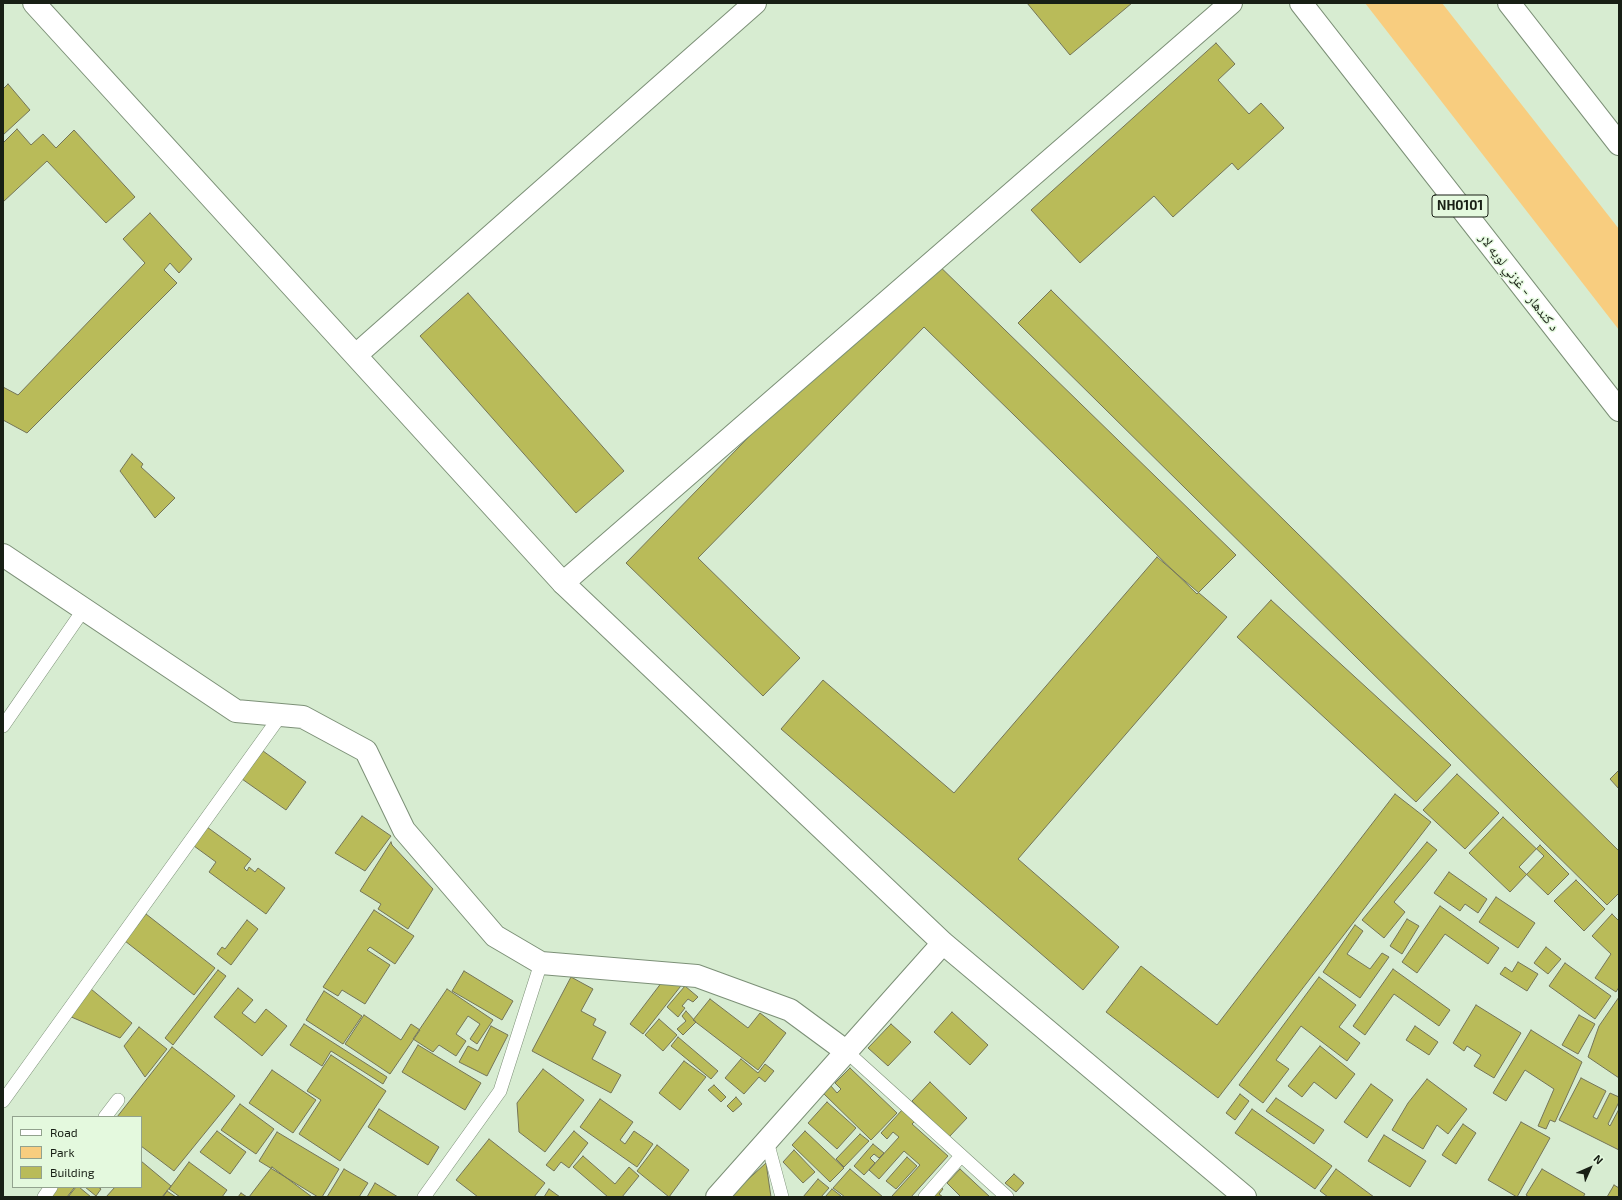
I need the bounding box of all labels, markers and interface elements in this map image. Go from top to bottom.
road number: NH0101 [1432,195,1488,217]
street label: د کندهار - غزني لويه لار [1476,230,1562,334]
legend [12,1116,142,1188]
text: Road [50,1125,78,1139]
text: Park [50,1145,75,1159]
north arrow [1570,1148,1610,1188]
text: N [1591,1152,1606,1167]
text: Building [50,1165,94,1179]

